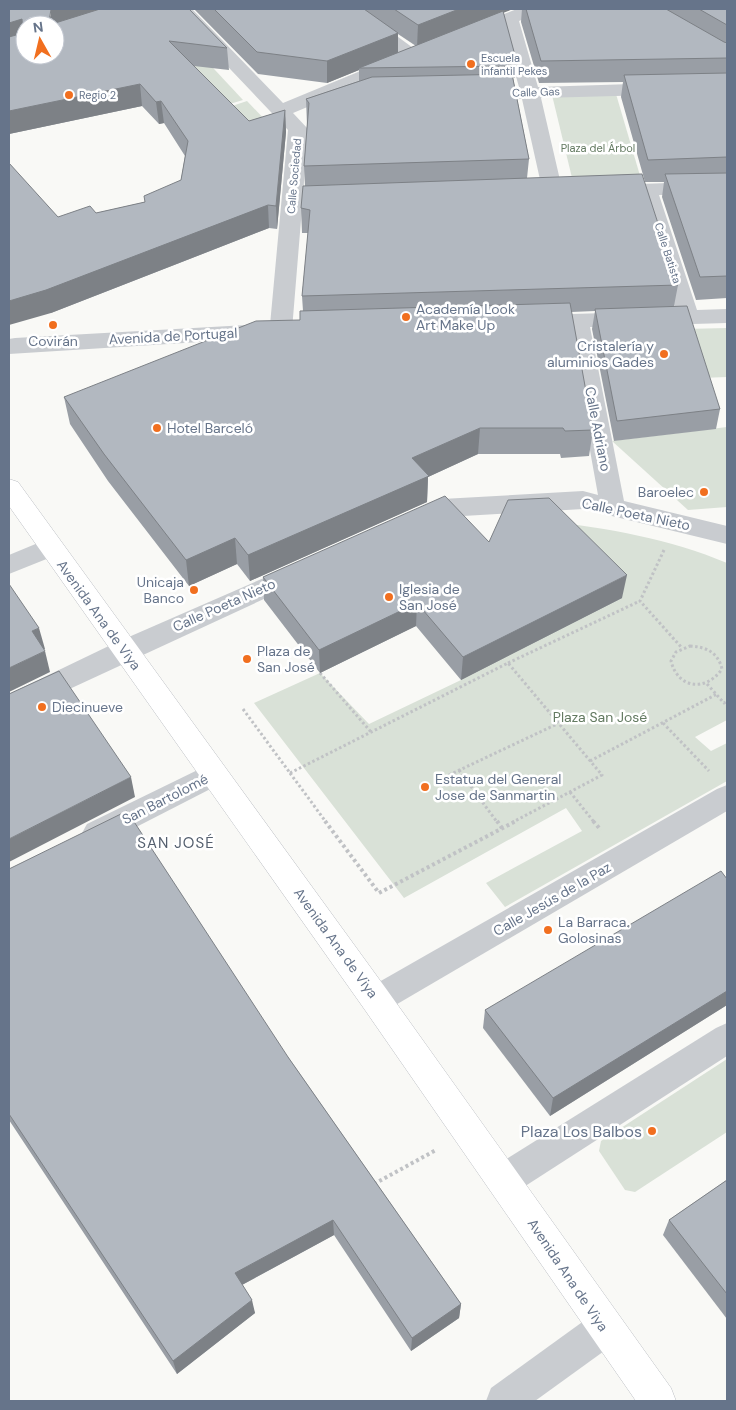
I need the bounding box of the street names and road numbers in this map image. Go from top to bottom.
street label: Calle Gas [512,84,560,100]
street label: Calle Sociedad [284,138,304,214]
street label: Calle Batista [652,221,684,285]
street label: Avenida de Portugal [108,324,238,348]
street label: Calle Adriano [581,385,615,473]
street label: Calle Poeta Nieto [580,494,692,534]
street label: Avenida Ana de Viya [53,556,145,674]
street label: Calle Poeta Nieto [170,574,278,636]
street label: San Bartolomé [119,770,211,828]
street label: Calle Jesús de la Paz [490,858,614,940]
street label: Avenida Ana de Viya [290,884,382,1002]
street label: Avenida Ana de Viya [524,1215,612,1335]

